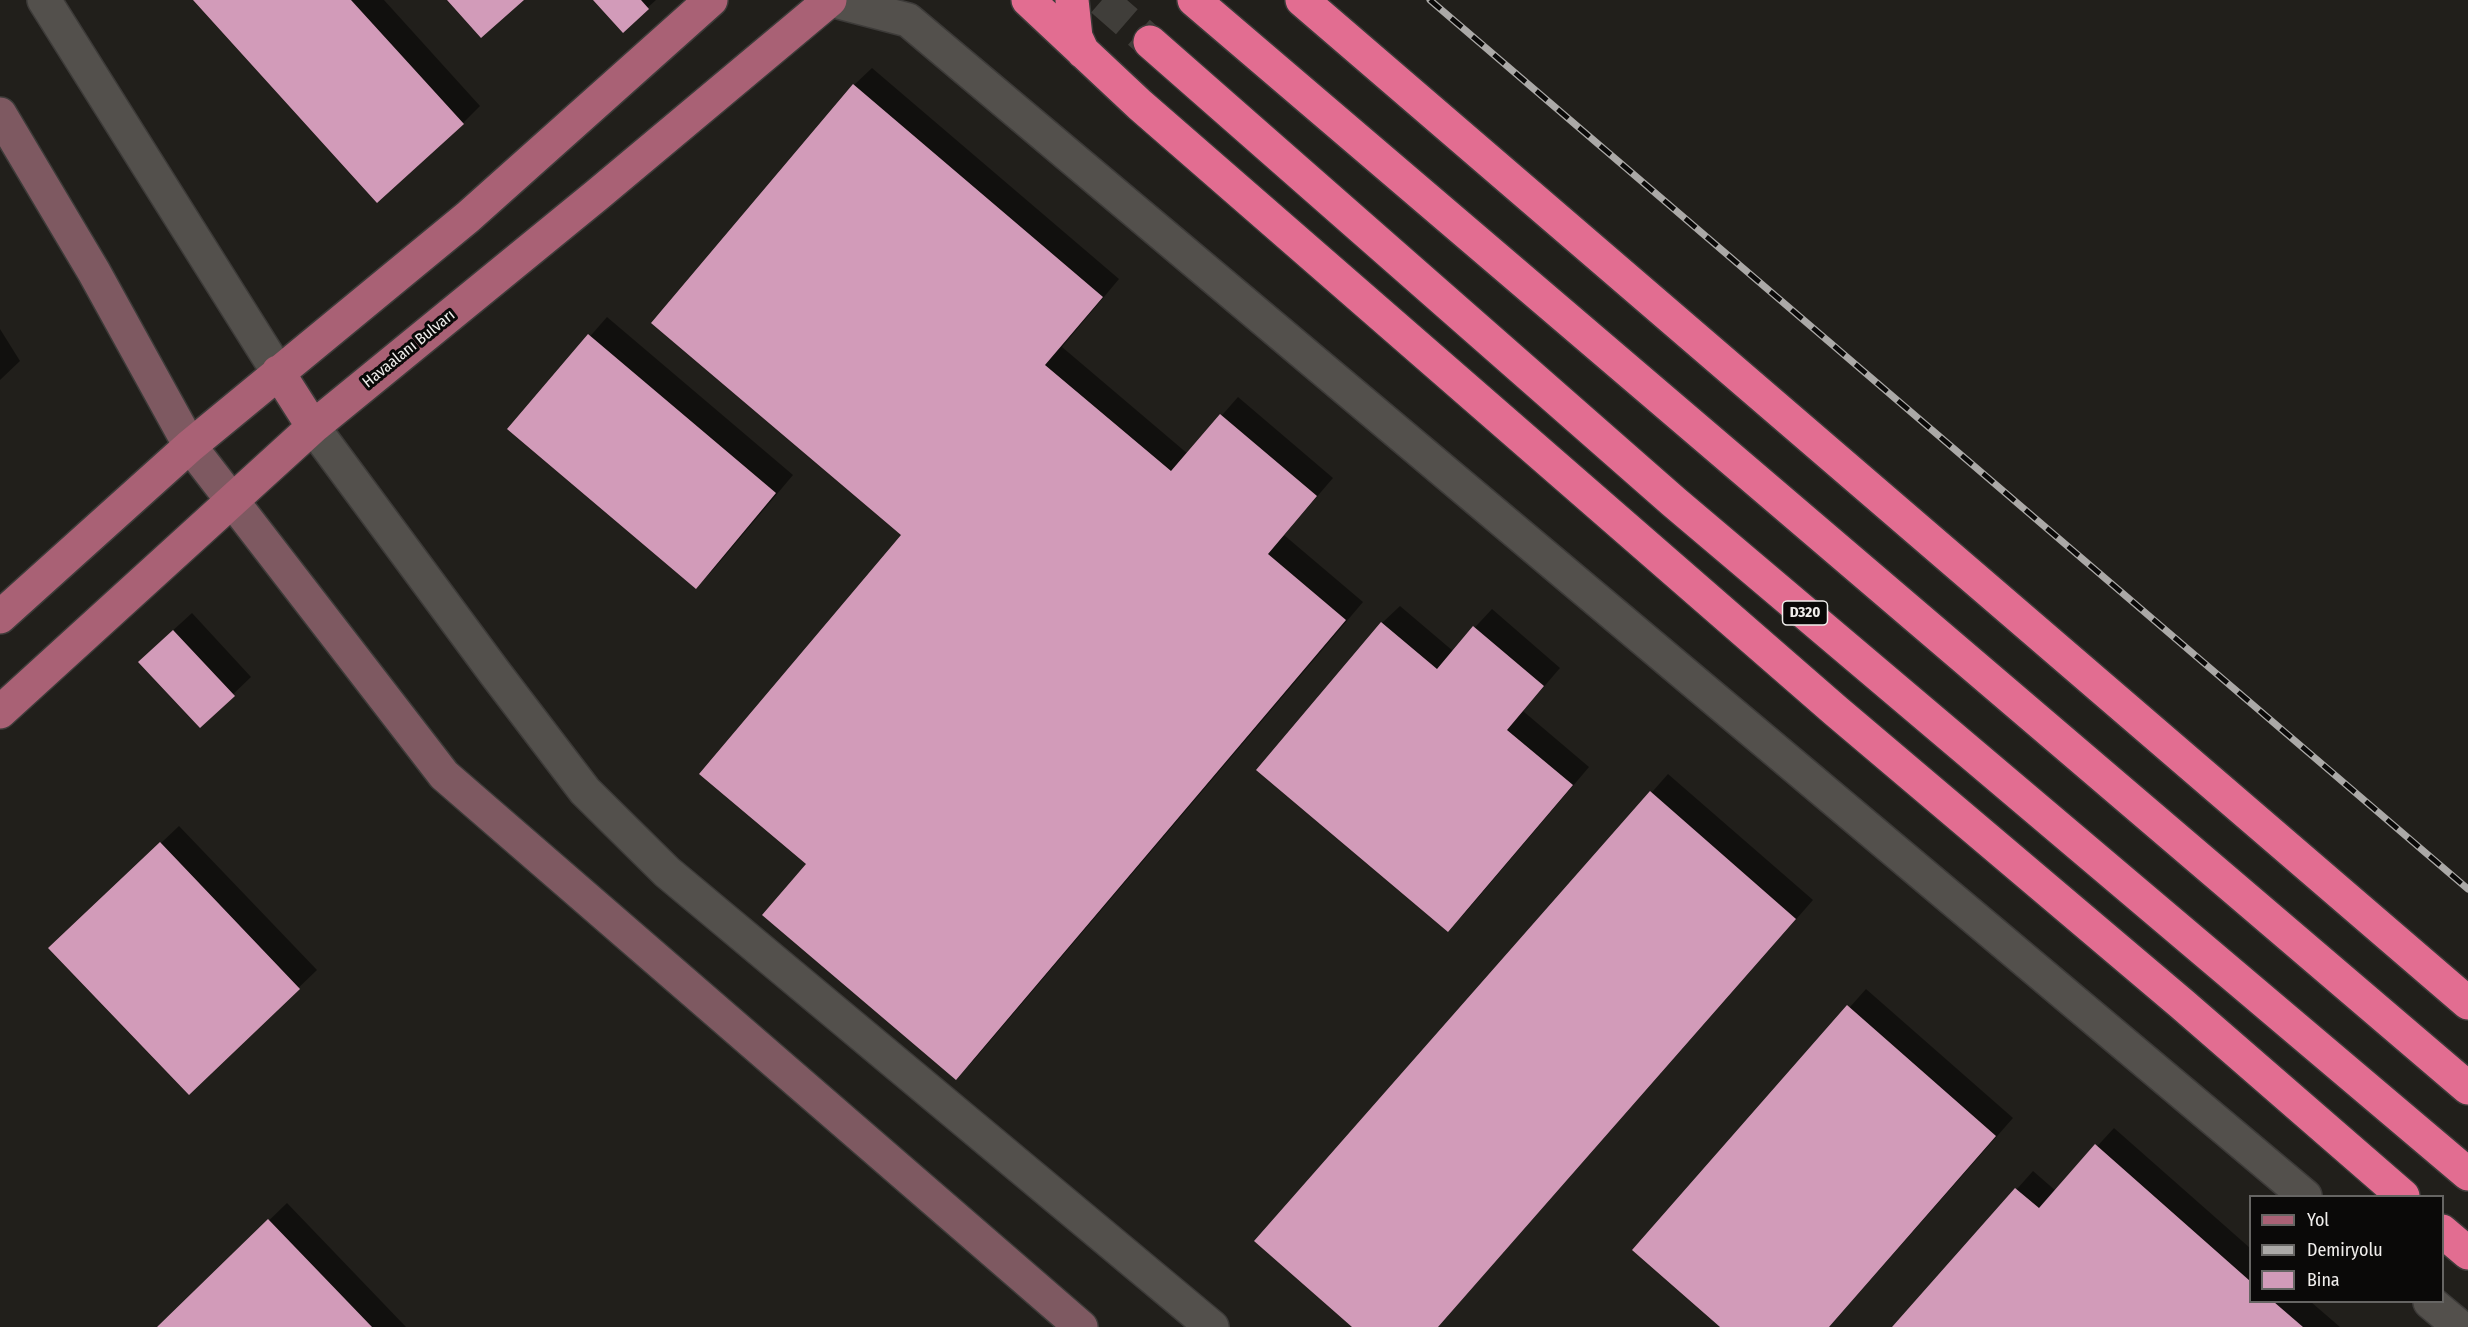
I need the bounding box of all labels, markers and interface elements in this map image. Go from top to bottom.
street label: Havaalanı Bulvarı [359,306,459,392]
road number: D320 [1782,601,1828,625]
legend [2249,1195,2444,1303]
text: Yol [2307,1209,2329,1231]
text: Demiryolu [2307,1239,2383,1261]
text: Bina [2307,1269,2340,1291]

